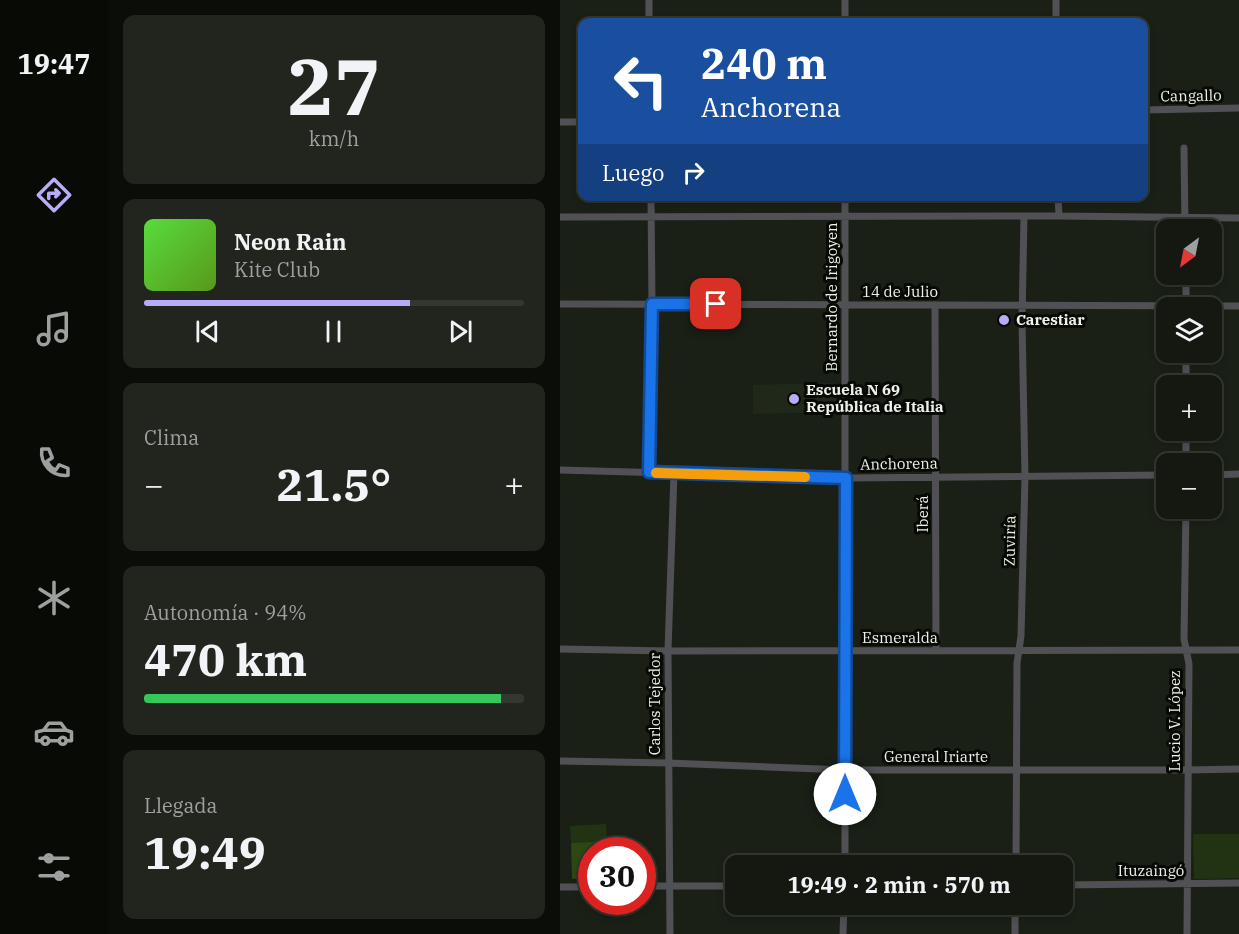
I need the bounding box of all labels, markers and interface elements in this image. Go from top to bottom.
text: 27 [287,35,381,136]
text: 240 m [701,36,827,91]
icon: left [602,42,680,120]
text: 19:47 [18,46,90,81]
street label: Cangallo [1160,85,1222,106]
text: Anchorena [701,89,841,124]
text: km/h [309,125,359,152]
icon: right [677,156,710,189]
text: Luego [602,158,665,187]
icon: directions [33,174,75,216]
north arrow [1156,219,1222,285]
map controls [1156,219,1222,519]
street label: Bernardo de Irigoyen [822,222,841,372]
text: Neon Rain [234,227,347,256]
text: Kite Club [234,256,320,283]
pin [690,278,741,329]
street label: 14 de Julio [862,282,938,301]
icon: arrive [699,287,732,320]
button: layers [1156,297,1222,363]
icon: music [33,308,75,350]
place label: Carestiar [1016,310,1085,329]
marker: Carestiar [997,313,1011,327]
icon: previous [191,315,224,348]
icon: pause [317,315,350,348]
icon: next [444,315,477,348]
button: + [1156,375,1222,441]
place label: Escuela N 69 República de Italia [806,380,944,416]
marker: Escuela N 69 República de Italia [787,392,801,406]
text: Clima [144,424,199,451]
icon: phone [33,442,75,484]
street label: Anchorena [860,453,938,474]
button: − [1156,453,1222,519]
text: 21.5° [277,455,391,513]
text: − [144,463,164,506]
text: + [504,463,524,506]
street label: Iberá [913,495,932,533]
street label: Zuviría [1000,515,1019,567]
icon: climate [33,577,75,619]
text: Autonomía · 94% [144,599,306,626]
street label: Esmeralda [862,628,938,647]
text: 470 km [144,630,307,688]
street label: Carlos Tejedor [645,653,664,755]
street label: Lucio V. López [1165,670,1184,772]
icon: car [33,711,75,753]
street label: General Iriarte [884,747,988,766]
position arrow [813,762,877,826]
text: Llegada [144,792,217,819]
text: 19:49 [144,823,266,881]
speed limit sign: 30 [578,837,656,915]
icon: filters [33,846,75,888]
street label: Ituzaingó [1118,861,1184,880]
text: 19:49 · 2 min · 570 m [787,870,1011,899]

